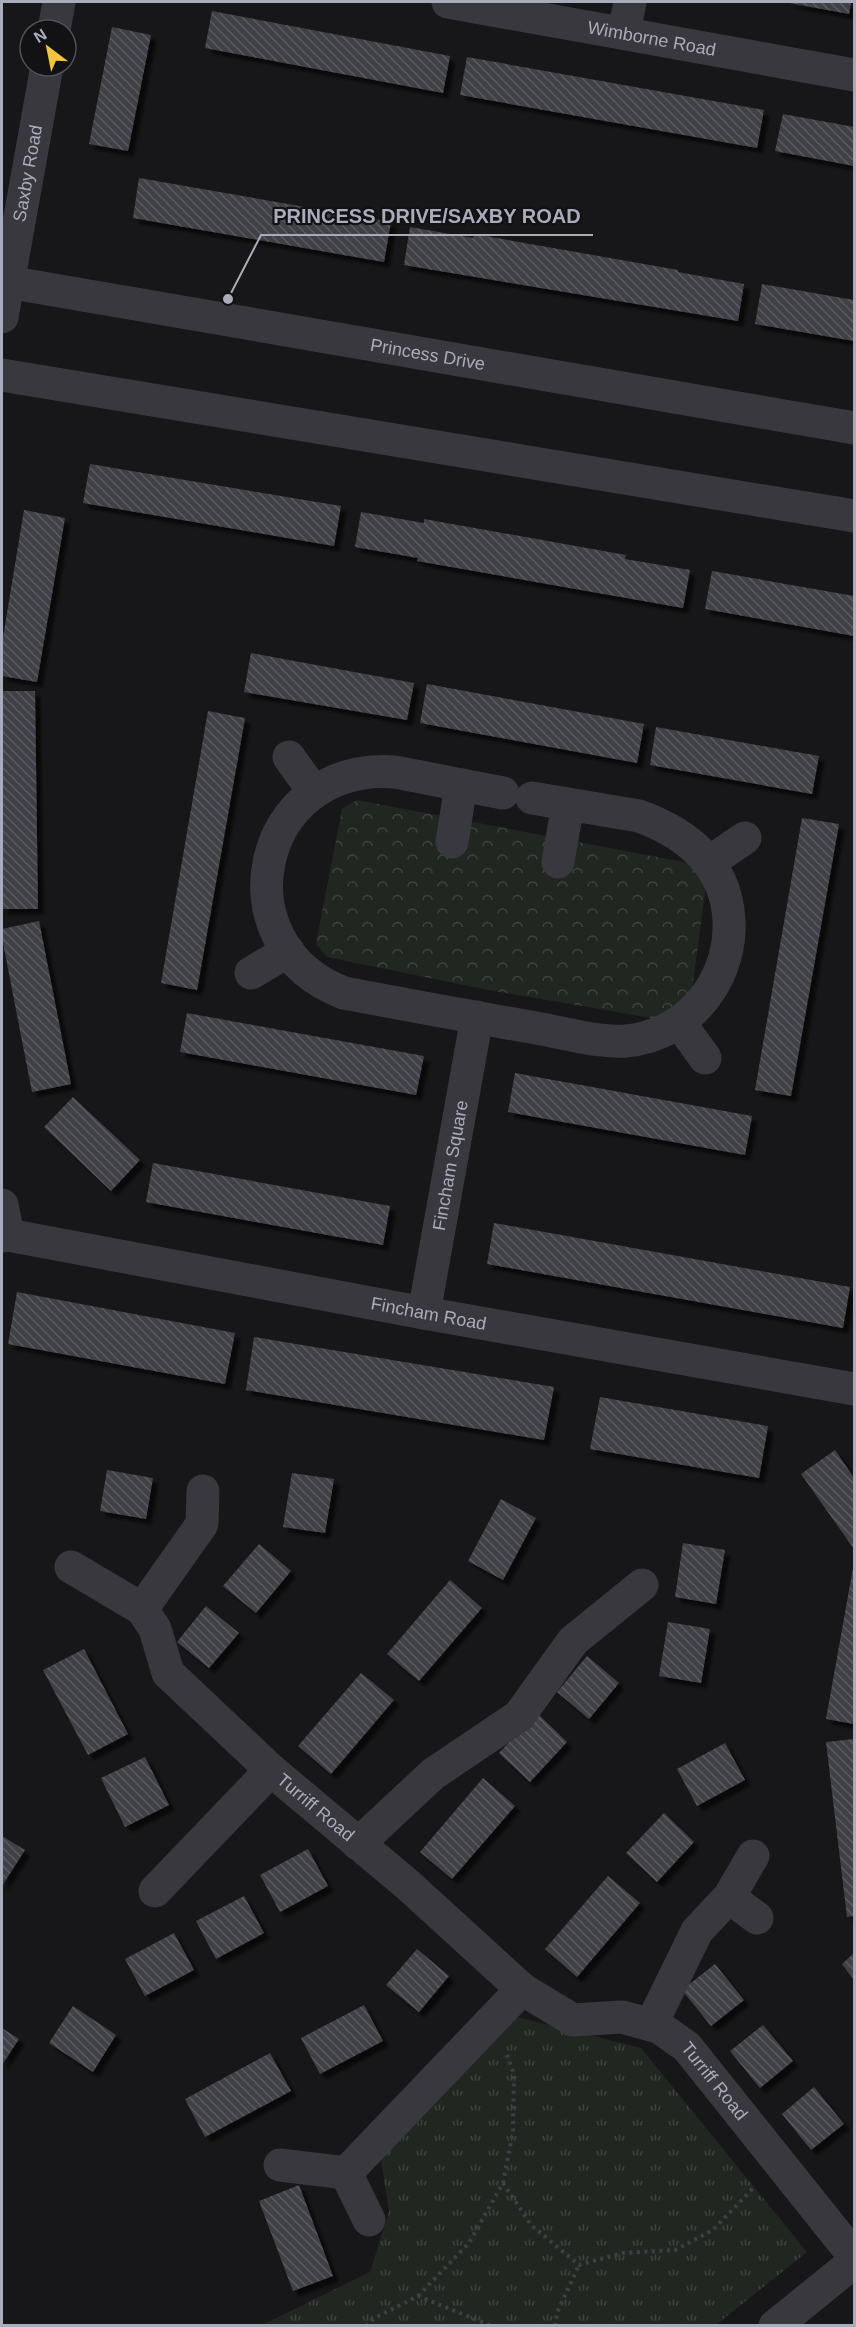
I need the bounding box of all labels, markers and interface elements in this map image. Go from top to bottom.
street label: Wimborne Road [586,17,718,60]
north arrow [18,18,78,78]
text: N [31,25,50,46]
street label: Saxby Road [9,123,46,223]
callout: PRINCESS DRIVE/SAXBY ROAD [261,197,593,235]
text: PRINCESS DRIVE/SAXBY ROAD [273,205,581,227]
street label: Princess Drive [369,335,487,374]
street label: Fincham Square [429,1099,472,1232]
street label: Fincham Road [369,1293,488,1334]
street label: Turriff Road [273,1770,358,1845]
street label: Turriff Road [677,2038,751,2124]

